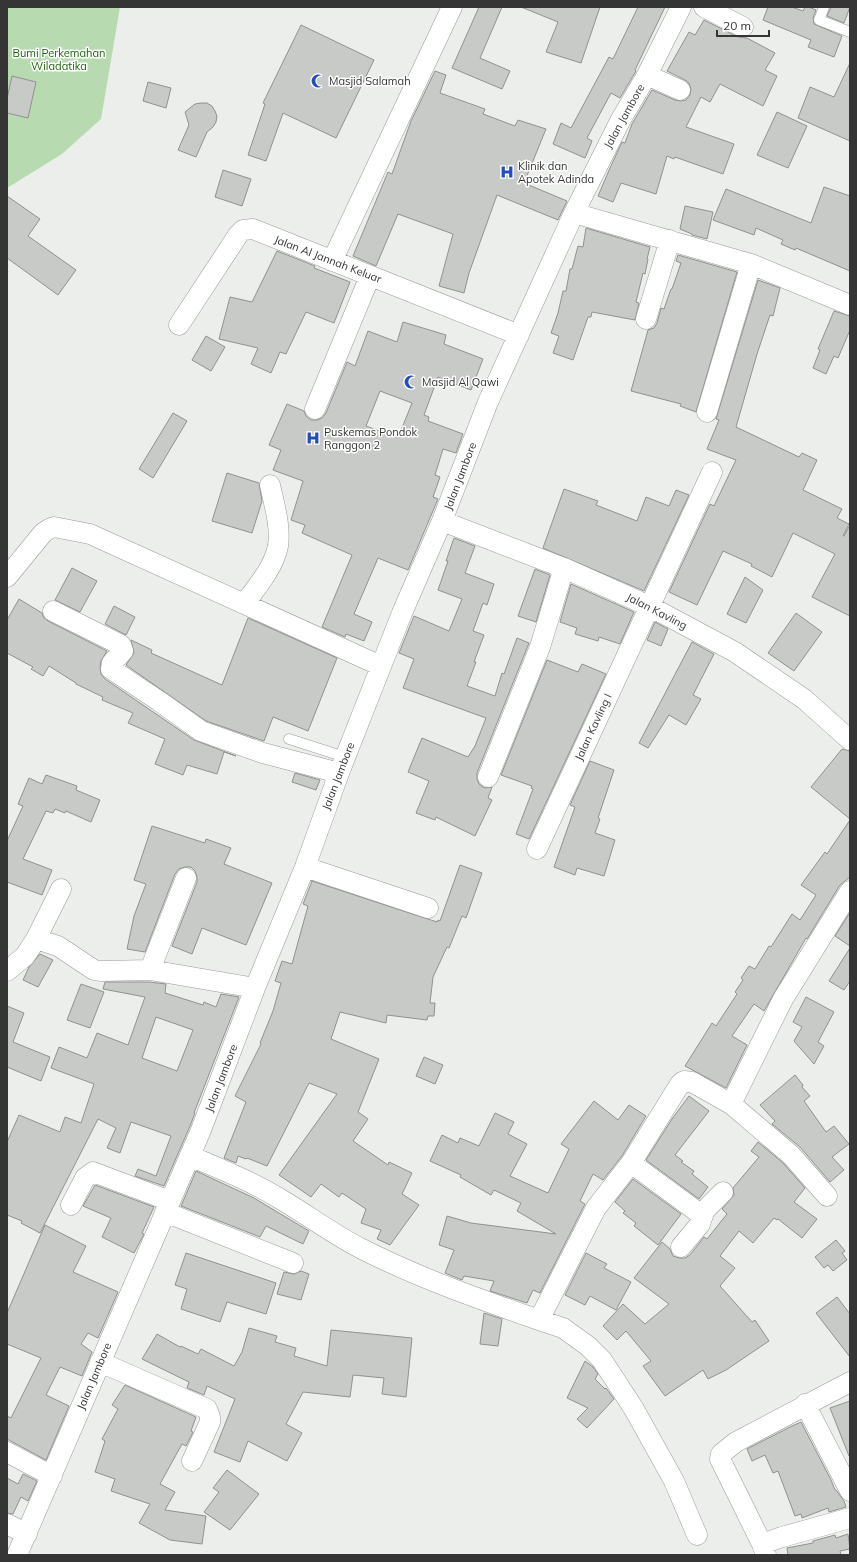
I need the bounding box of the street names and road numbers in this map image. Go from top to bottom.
street label: Jalan Jambore [601,81,647,151]
street label: Jalan Al Jannah Keluar [272,232,384,286]
street label: Jalan Jambore [441,440,479,512]
street label: Jalan Kavling [624,590,690,632]
street label: Jalan Kavling I [571,691,615,763]
street label: Jalan Jambore [319,740,357,812]
street label: Jalan Jambore [202,1042,240,1114]
street label: Jalan Jambore [74,1340,114,1412]

